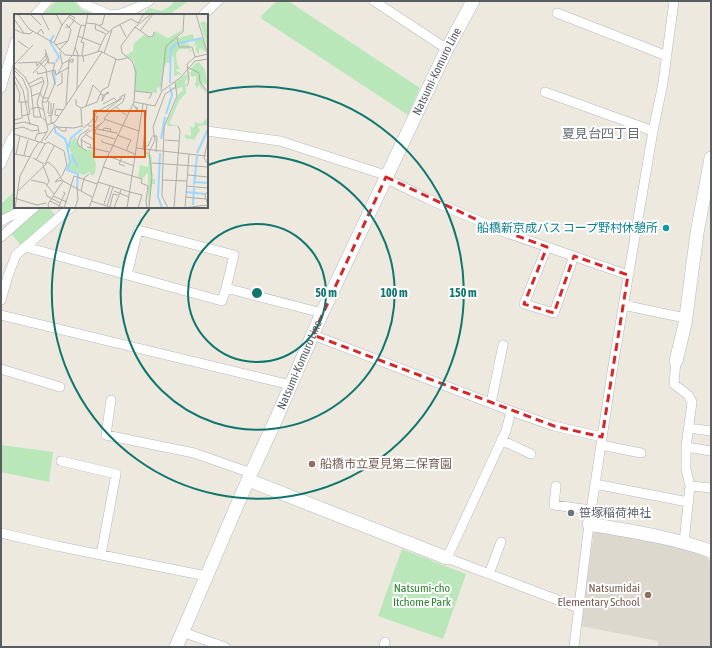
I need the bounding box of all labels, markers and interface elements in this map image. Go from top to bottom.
inset map [14,14,208,208]
street label: Natsumi-Komuro Line [410,25,464,118]
district label: 夏見台四丁目 [562,126,640,141]
place label: 船橋新京成バス コープ野村休憩所 [477,221,658,235]
marker: 船橋新京成バス コープ野村休憩所 [661,223,671,233]
centre of rings [250,286,264,300]
text: 50 m [315,286,337,300]
text: 100 m [380,286,408,300]
text: 150 m [449,286,477,300]
street label: Natsumi-Komuro Line [274,318,325,412]
place label: 船橋市立夏見第二保育園 [320,457,452,471]
marker: 船橋市立夏見第二保育園 [307,459,317,469]
place label: 笹塚稲荷神社 [579,506,651,520]
marker: 笹塚稲荷神社 [566,508,576,518]
park label: Natsumi-cho Itchome Park [393,581,452,609]
place label: Natsumidai Elementary School [558,581,641,609]
marker: Natsumidai Elementary School [643,590,653,600]

